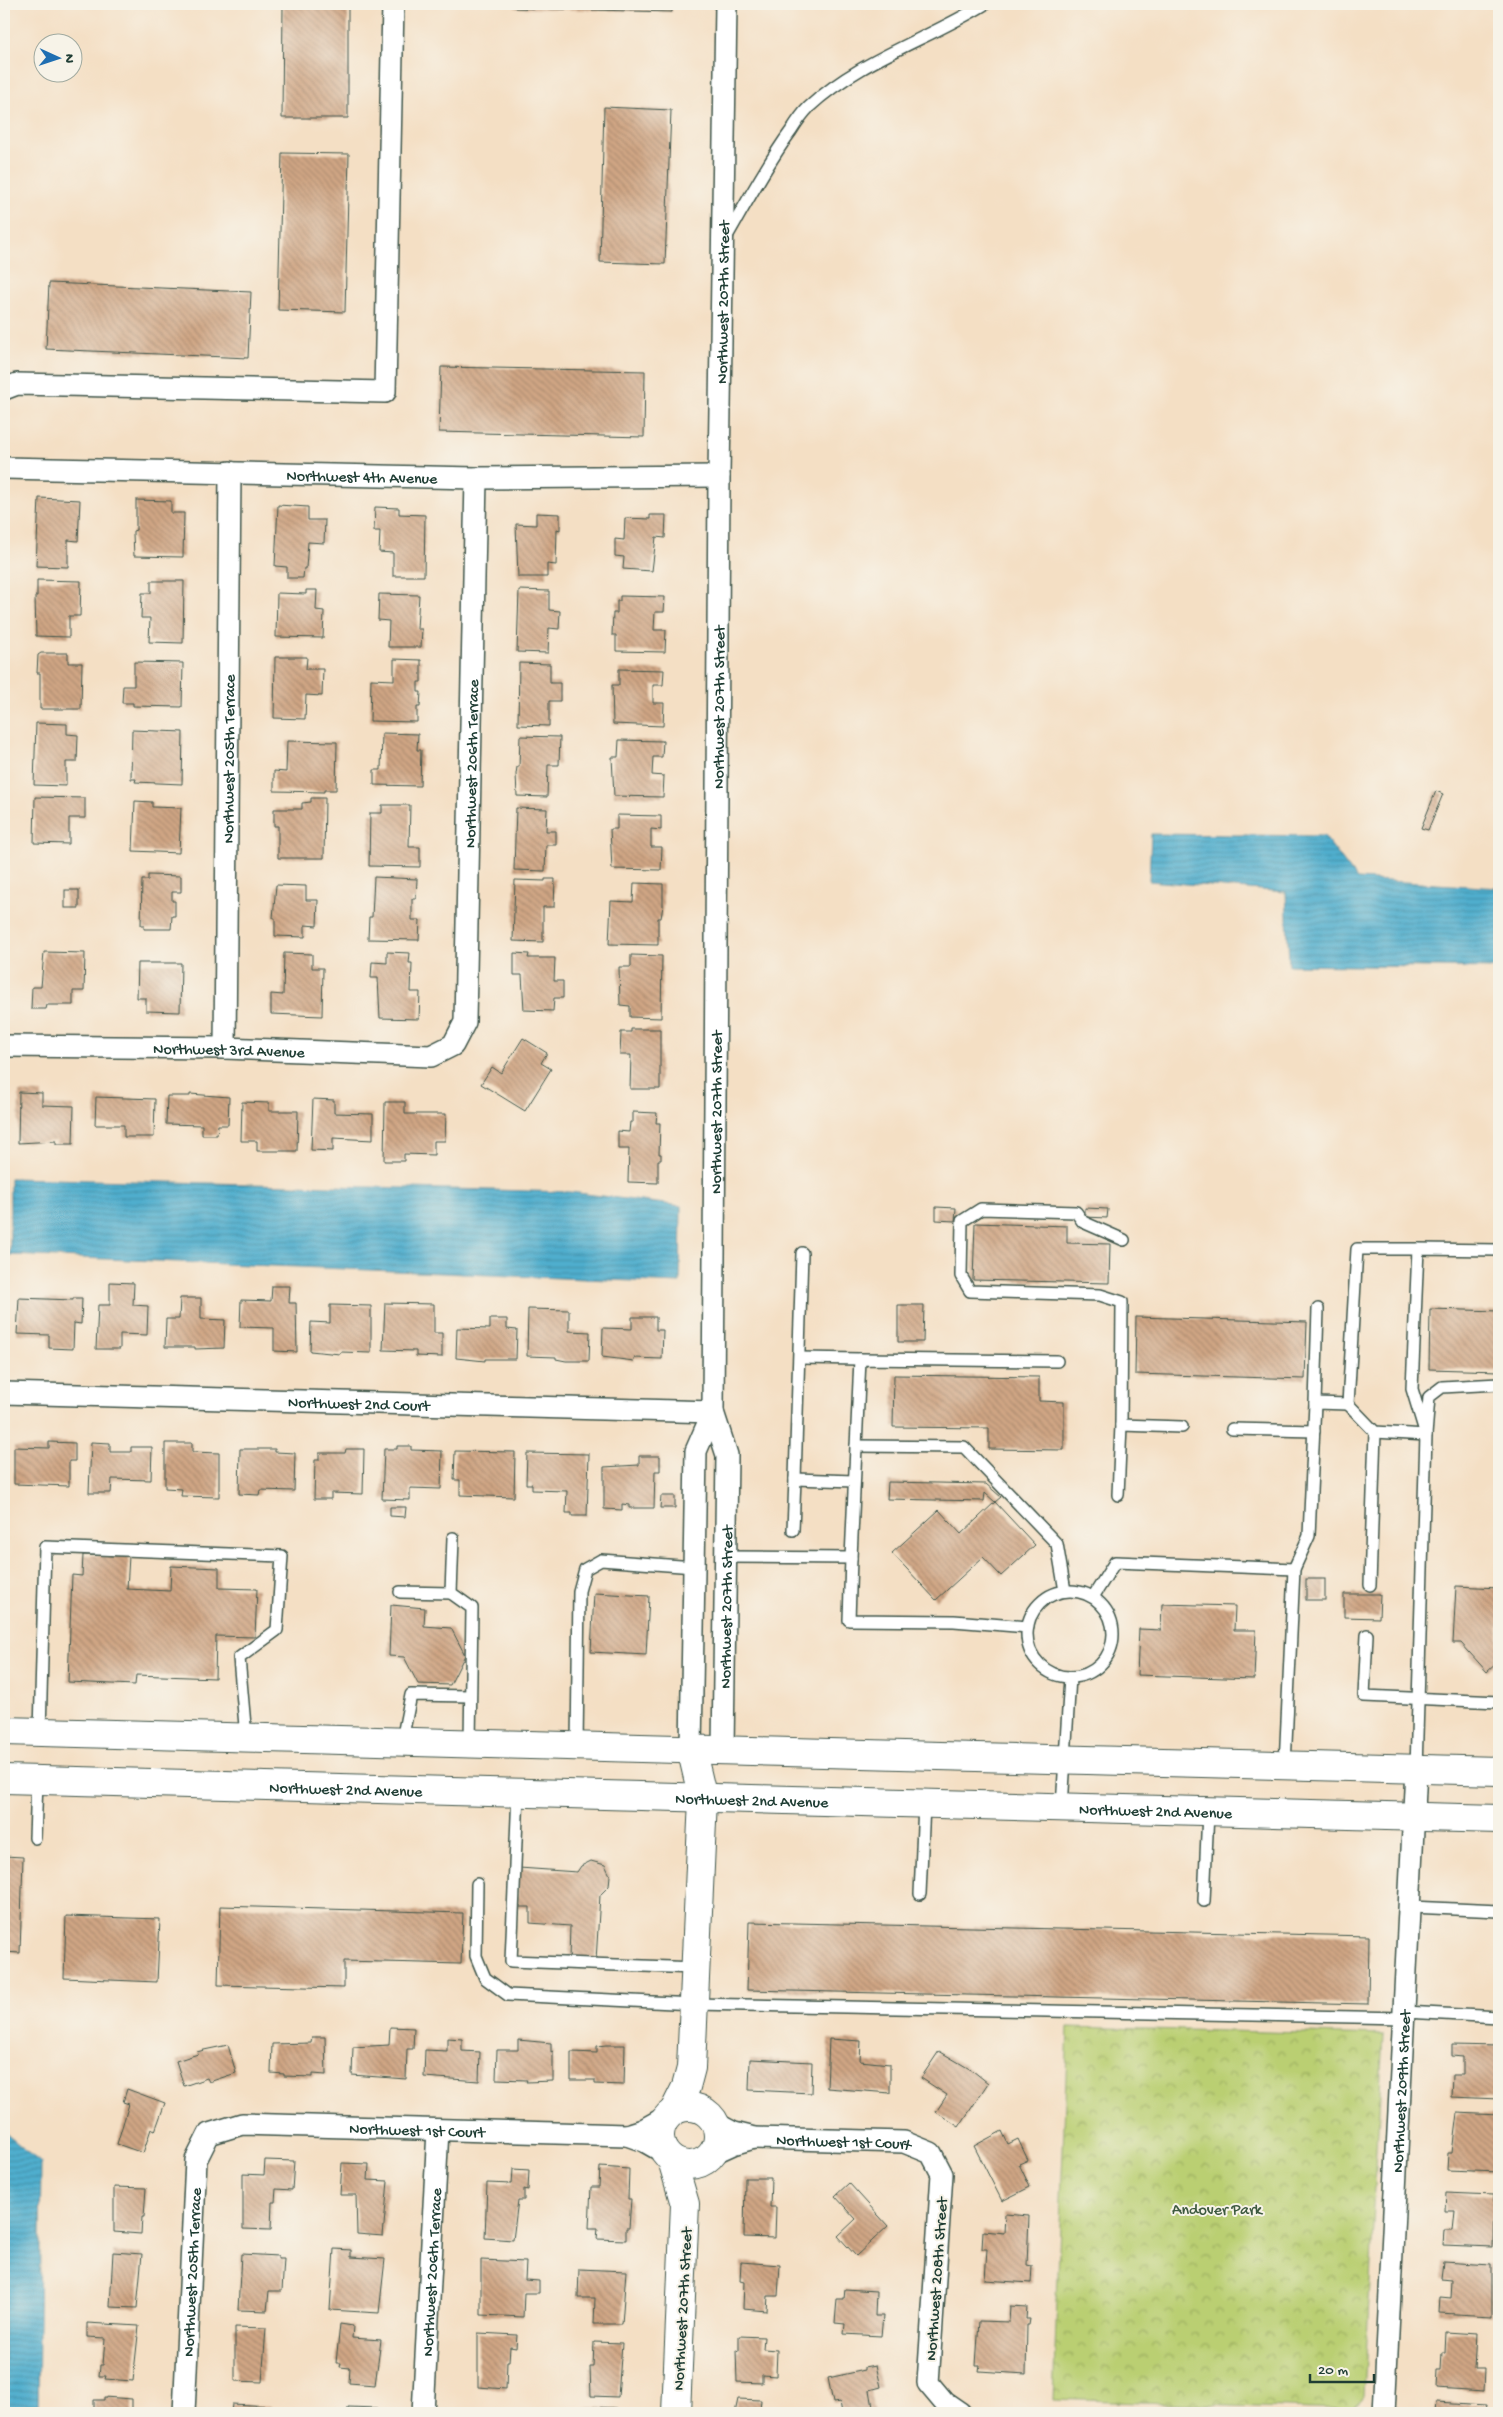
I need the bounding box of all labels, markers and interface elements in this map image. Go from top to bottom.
north arrow [32,32,82,82]
text: N [60,54,77,64]
street label: Northwest 207th Street [714,219,736,384]
street label: Northwest 4th Avenue [286,468,438,490]
street label: Northwest 207th Street [711,624,731,789]
street label: Northwest 205th Terrace [221,674,241,844]
street label: Northwest 206th Terrace [463,679,485,848]
street label: Northwest 207th Street [708,1029,728,1194]
street label: Northwest 3rd Avenue [153,1041,306,1064]
street label: Northwest 2nd Court [288,1395,431,1417]
street label: Northwest 207th Street [718,1524,739,1689]
street label: Northwest 2nd Avenue [269,1780,423,1803]
street label: Northwest 2nd Avenue [675,1791,829,1814]
street label: Northwest 2nd Avenue [1079,1802,1233,1825]
street label: Northwest 209th Street [1390,2008,1417,2173]
street label: Northwest 1st Court [349,2121,487,2144]
street label: Northwest 1st Court [776,2133,915,2158]
street label: Northwest 205th Terrace [181,2187,208,2357]
street label: Northwest 206th Terrace [420,2187,448,2357]
street label: Northwest 208th Street [923,2195,954,2362]
park label: Andover Park [1172,2202,1264,2221]
street label: Northwest 207th Street [671,2226,698,2391]
scale bar [1310,2352,1374,2384]
text: 20 m [1318,2362,1348,2380]

